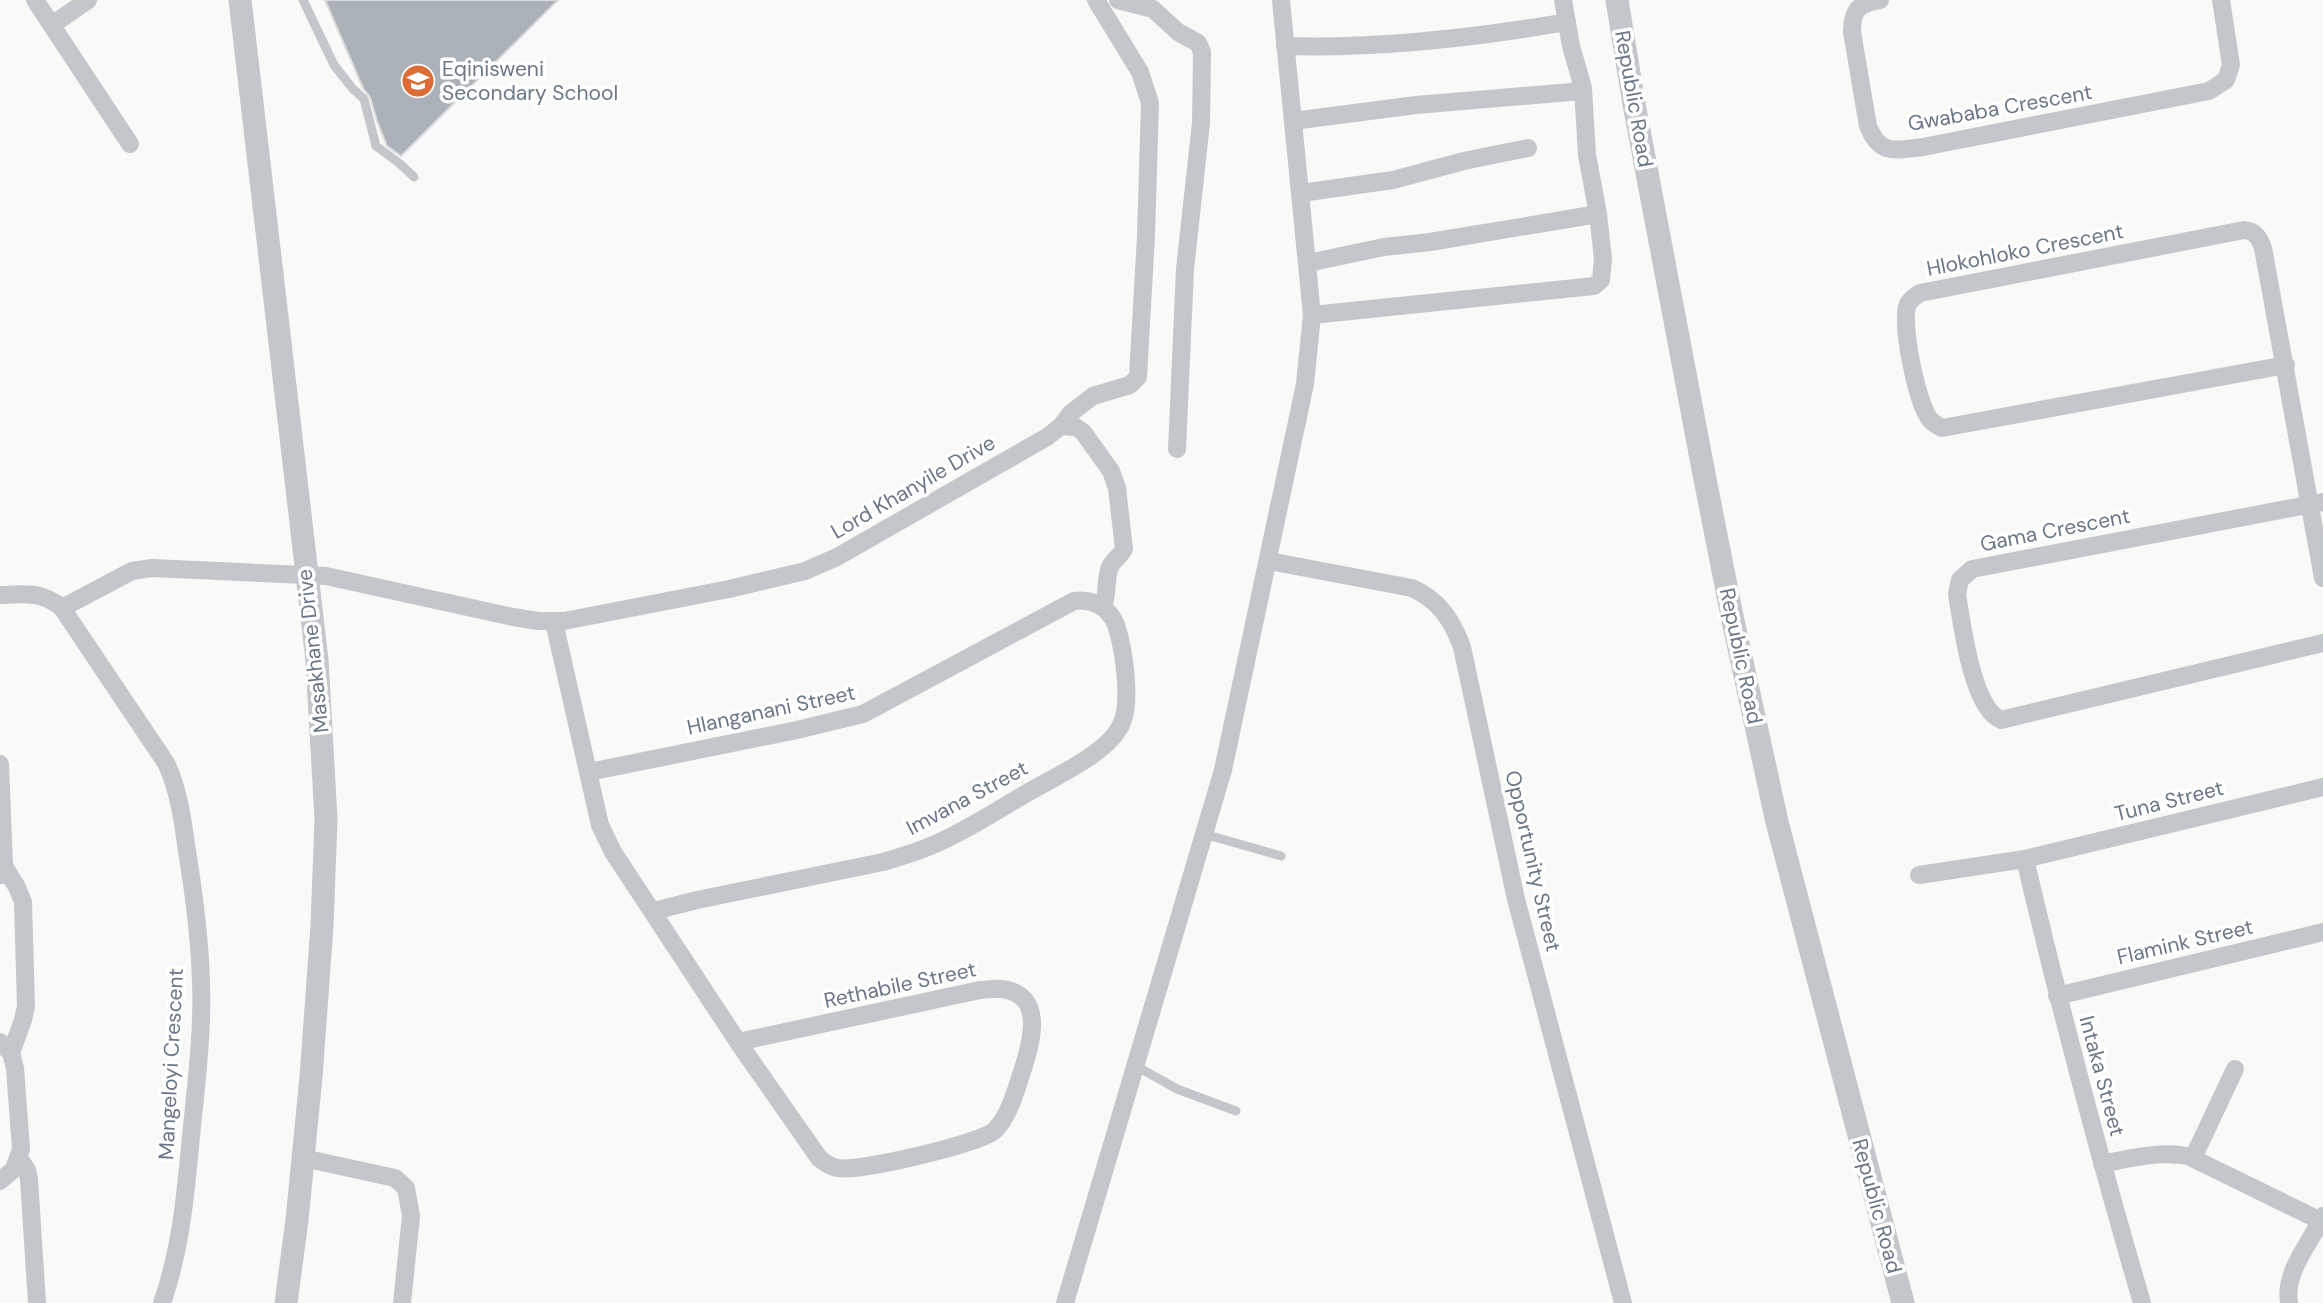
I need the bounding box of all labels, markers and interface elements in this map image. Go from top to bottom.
street label: Republic Road [1608,28,1660,170]
place label: Eqinisweni Secondary School [442,55,618,107]
school or university icon: Eqinisweni Secondary School [399,62,437,100]
street label: Gwababa Crescent [1906,78,2094,138]
street label: Hlokohloko Crescent [1924,217,2126,283]
street label: Lord Khanyile Drive [826,429,1000,545]
street label: Gama Crescent [1978,502,2132,558]
street label: Masakhane Drive [290,568,336,734]
street label: Republic Road [1713,585,1769,727]
street label: Hlanganani Street [684,679,858,741]
street label: Imvana Street [901,754,1033,842]
street label: Opportunity Street [1499,768,1567,954]
street label: Tuna Street [2112,774,2226,828]
street label: Flamink Street [2114,913,2256,971]
street label: Rethabile Street [821,955,979,1015]
street label: Mangeloyi Crescent [152,967,190,1161]
street label: Intaka Street [2072,1013,2132,1139]
street label: Republic Road [1846,1136,1908,1276]

